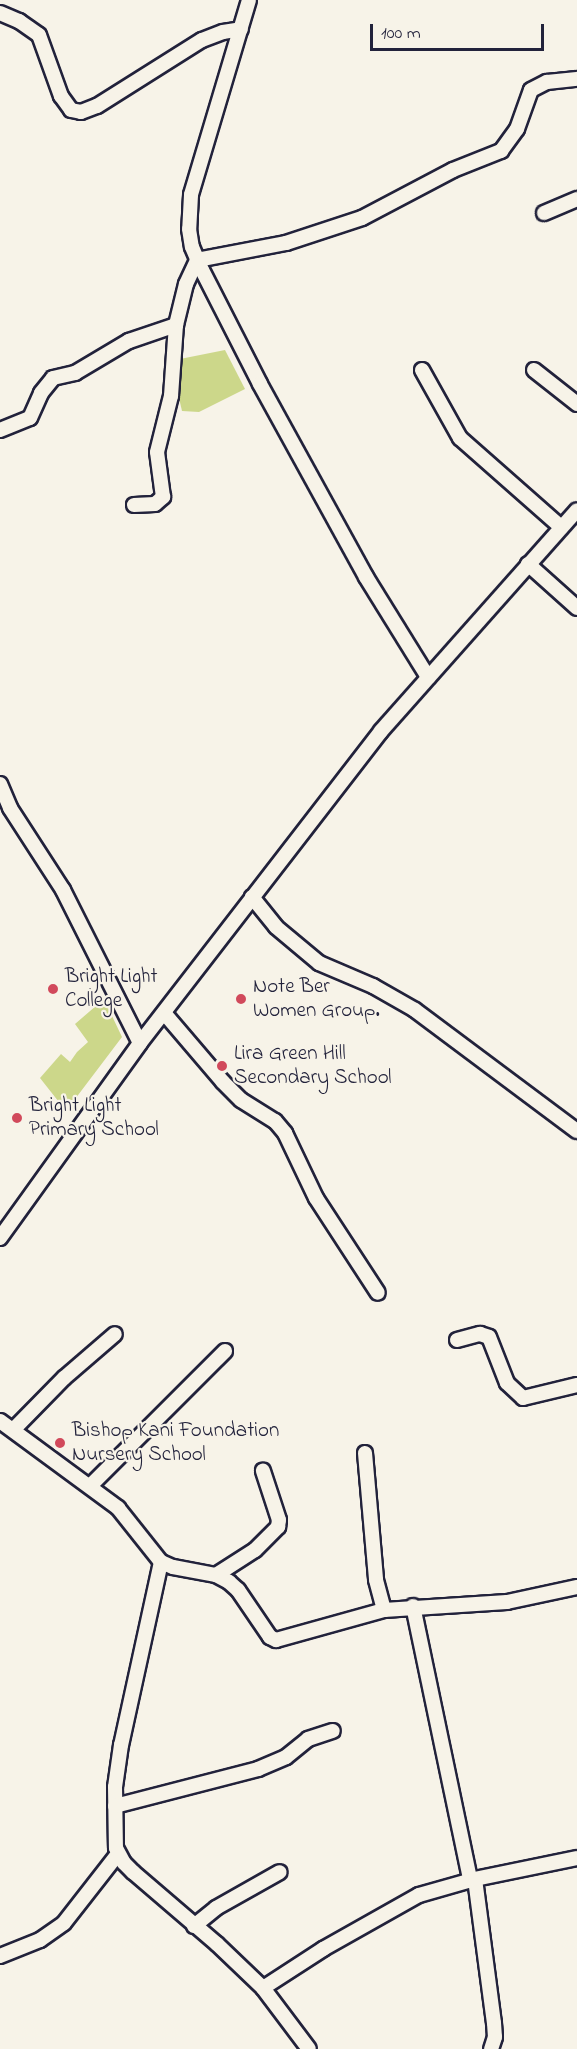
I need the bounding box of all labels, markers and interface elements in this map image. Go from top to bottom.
scale bar [373,12,547,50]
text: 100 m [381,21,421,47]
place label: Bright Light College [65,964,158,1014]
place label: Note Ber Women Group. [253,974,380,1024]
marker: Bright Light College [46,982,60,996]
marker: Note Ber Women Group. [234,992,248,1006]
place label: Lira Green Hill Secondary School [234,1041,392,1091]
marker: Lira Green Hill Secondary School [215,1059,229,1073]
place label: Bright Light Primary School [29,1093,159,1143]
marker: Bright Light Primary School [10,1111,24,1125]
place label: Bishop Kani Foundation Nursery School [72,1418,279,1468]
marker: Bishop Kani Foundation Nursery School [53,1436,67,1450]

